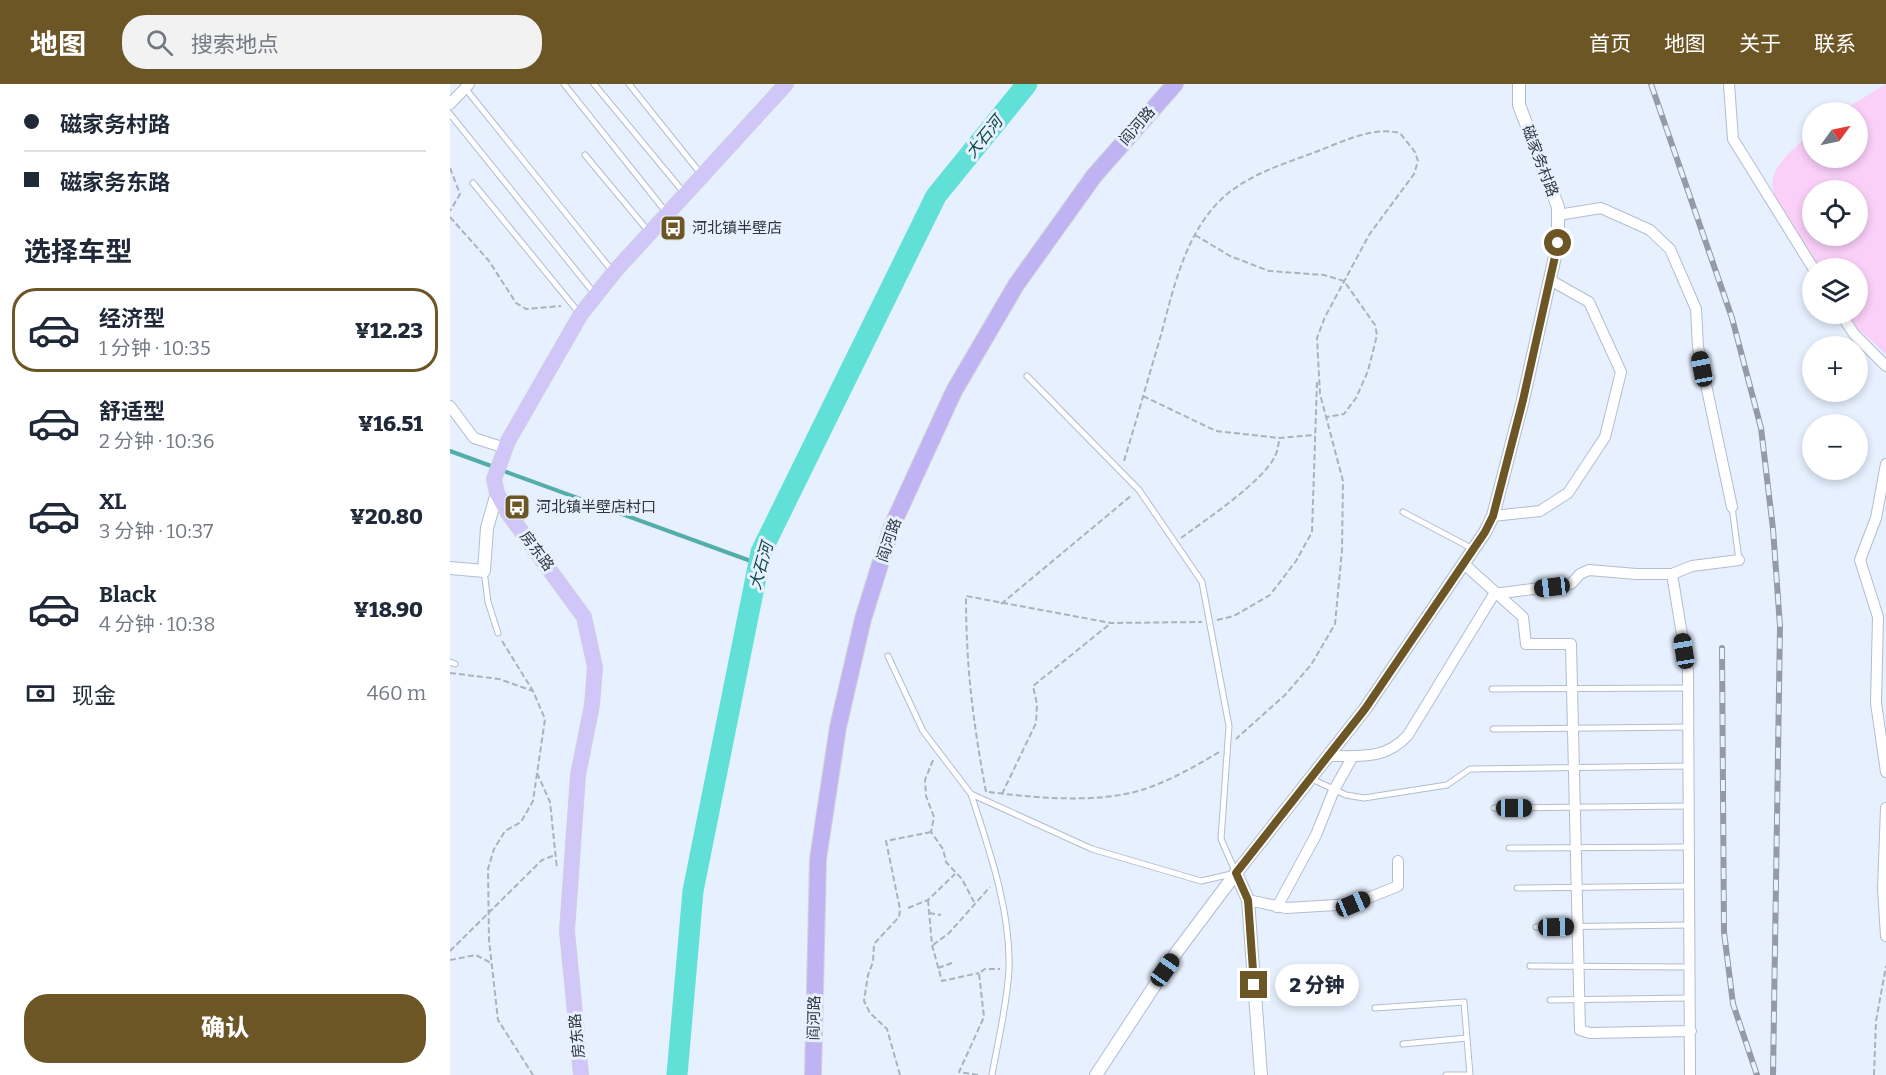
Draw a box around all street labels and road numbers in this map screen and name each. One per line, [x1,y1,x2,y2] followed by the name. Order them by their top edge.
[1115,103,1159,149] street label: 阎河路
[1518,123,1562,199] street label: 磁家务村路
[873,516,905,564] street label: 阎河路
[516,528,558,574] street label: 房东路
[805,995,823,1041] street label: 阎河路
[566,1013,588,1059] street label: 房东路

